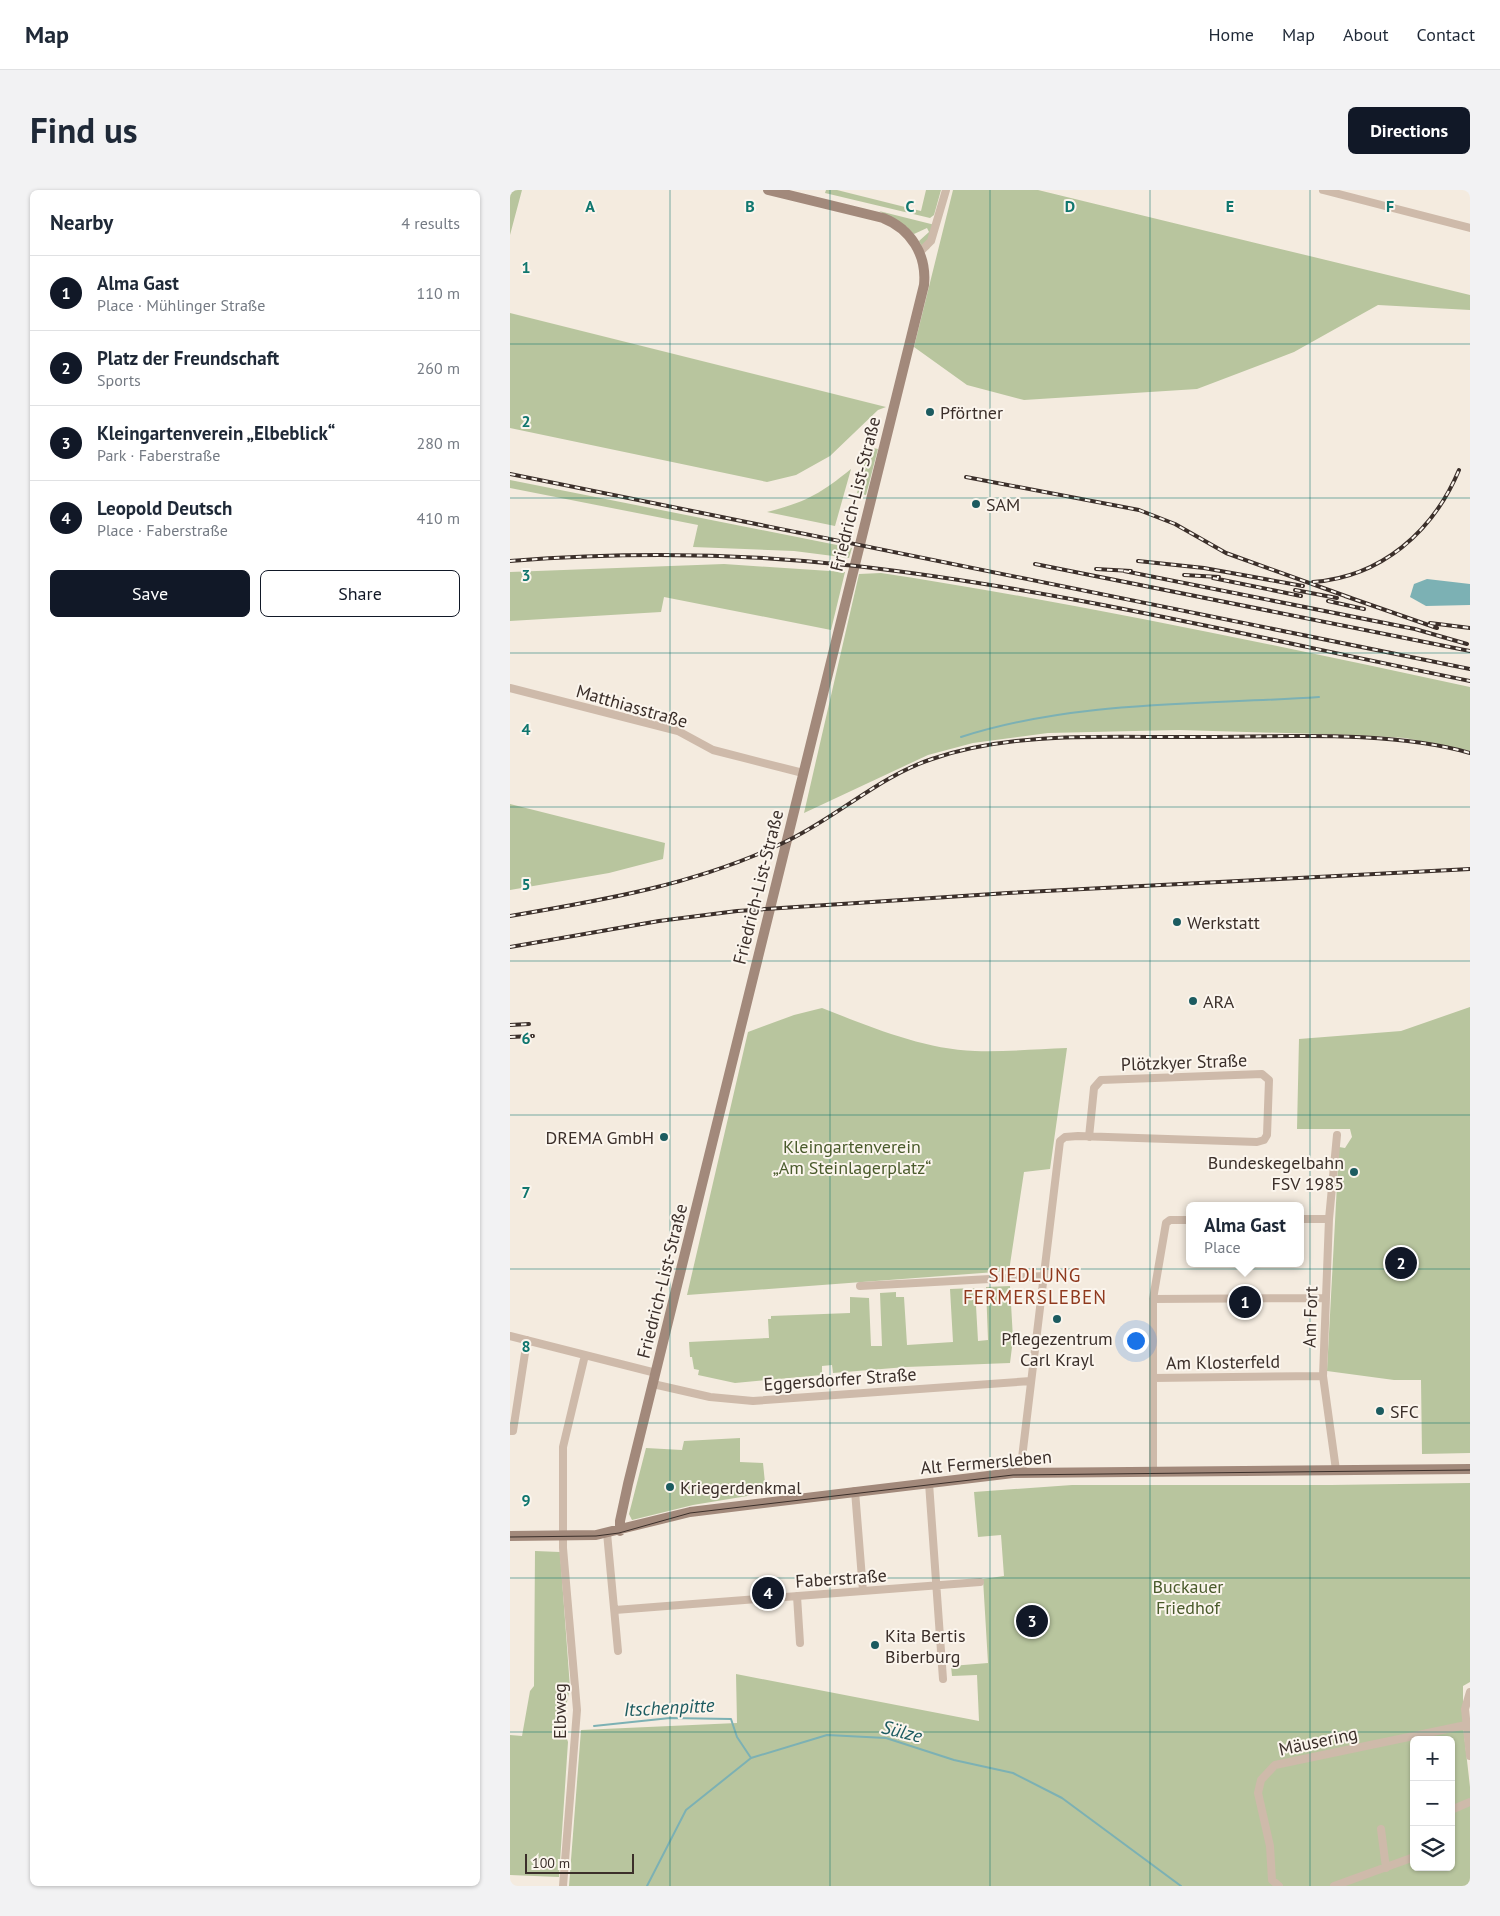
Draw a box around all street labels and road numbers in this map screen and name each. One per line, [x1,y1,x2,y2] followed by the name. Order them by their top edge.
[825,414,885,574] street label: Friedrich-List-Straße
[574,679,690,733] street label: Matthiasstraße
[728,807,788,967] street label: Friedrich-List-Straße
[1120,1048,1248,1076] street label: Plötzkyer Straße
[632,1201,692,1361] street label: Friedrich-List-Straße
[1297,1286,1323,1348] street label: Am Fort
[1166,1350,1280,1374] street label: Am Klosterfeld
[763,1362,917,1396] street label: Eggersdorfer Straße
[919,1445,1053,1479] street label: Alt Fermersleben
[794,1563,888,1593] street label: Faberstraße
[548,1683,571,1739] street label: Elbweg
[1276,1721,1360,1761] street label: Mäusering

